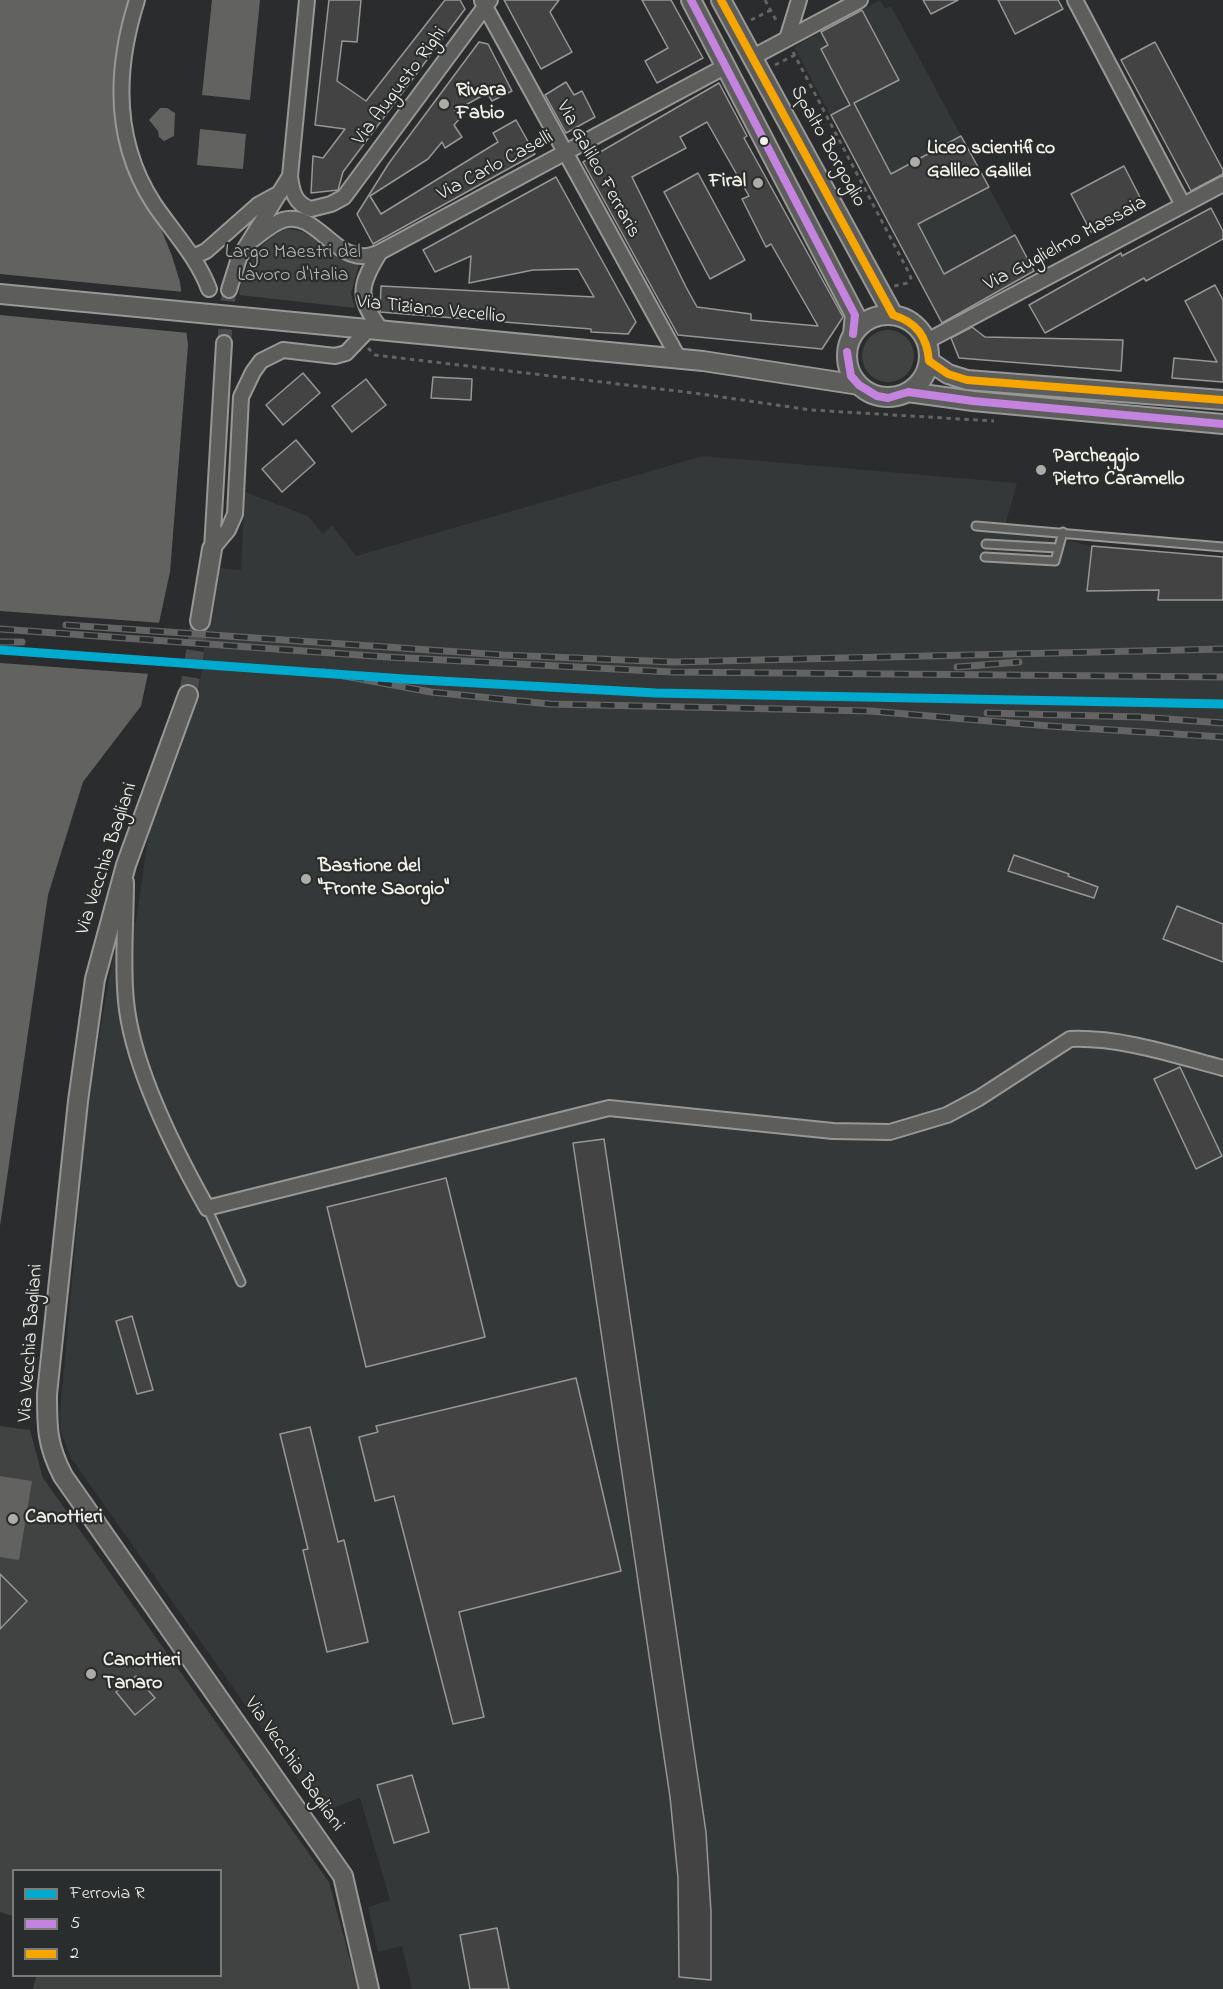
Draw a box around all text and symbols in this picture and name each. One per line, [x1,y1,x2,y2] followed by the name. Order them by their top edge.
[349,23,453,151] street label: Via Augusto Righi
[456,80,506,127] place label: Rivara Fabio
[784,82,870,212] street label: Spalto Borgoglio
[437,97,451,111] marker: Rivara Fabio
[549,97,645,243] street label: Via Galileo Ferraris
[434,126,558,208] street label: Via Carlo Caselli
[758,135,770,147] unlabelled marker
[927,138,1055,185] place label: Liceo scientifico Galileo Galilei
[908,155,922,169] marker: Liceo scientifico Galileo Galilei
[709,171,746,195] place label: Firal
[751,176,765,190] marker: Firal
[981,192,1151,298] street label: Via Guglielmo Massaia
[225,242,361,289] park label: Largo Maestri del Lavoro d'Italia
[355,291,507,331] street label: Via Tiziano Vecellio
[1053,446,1185,493] place label: Parcheggio Pietro Caramello
[1034,463,1048,477] marker: Parcheggio Pietro Caramello
[72,780,144,938] street label: Via Vecchia Bagliani
[318,856,449,903] place label: Bastione del "Fronte Saorgio"
[299,872,313,886] marker: Bastione del "Fronte Saorgio"
[15,1263,49,1423] street label: Via Vecchia Bagliani
[25,1507,103,1531] place label: Canottieri
[6,1512,20,1526] marker: Canottieri
[103,1650,181,1697] place label: Canottieri Tanaro
[84,1667,98,1681] marker: Canottieri Tanaro
[238,1693,348,1837] street label: Via Vecchia Bagliani
[12,1869,222,1977] legend
[70,1881,145,1907] text: Ferrovia R
[70,1911,80,1937] text: 5
[70,1941,79,1967] text: 2

